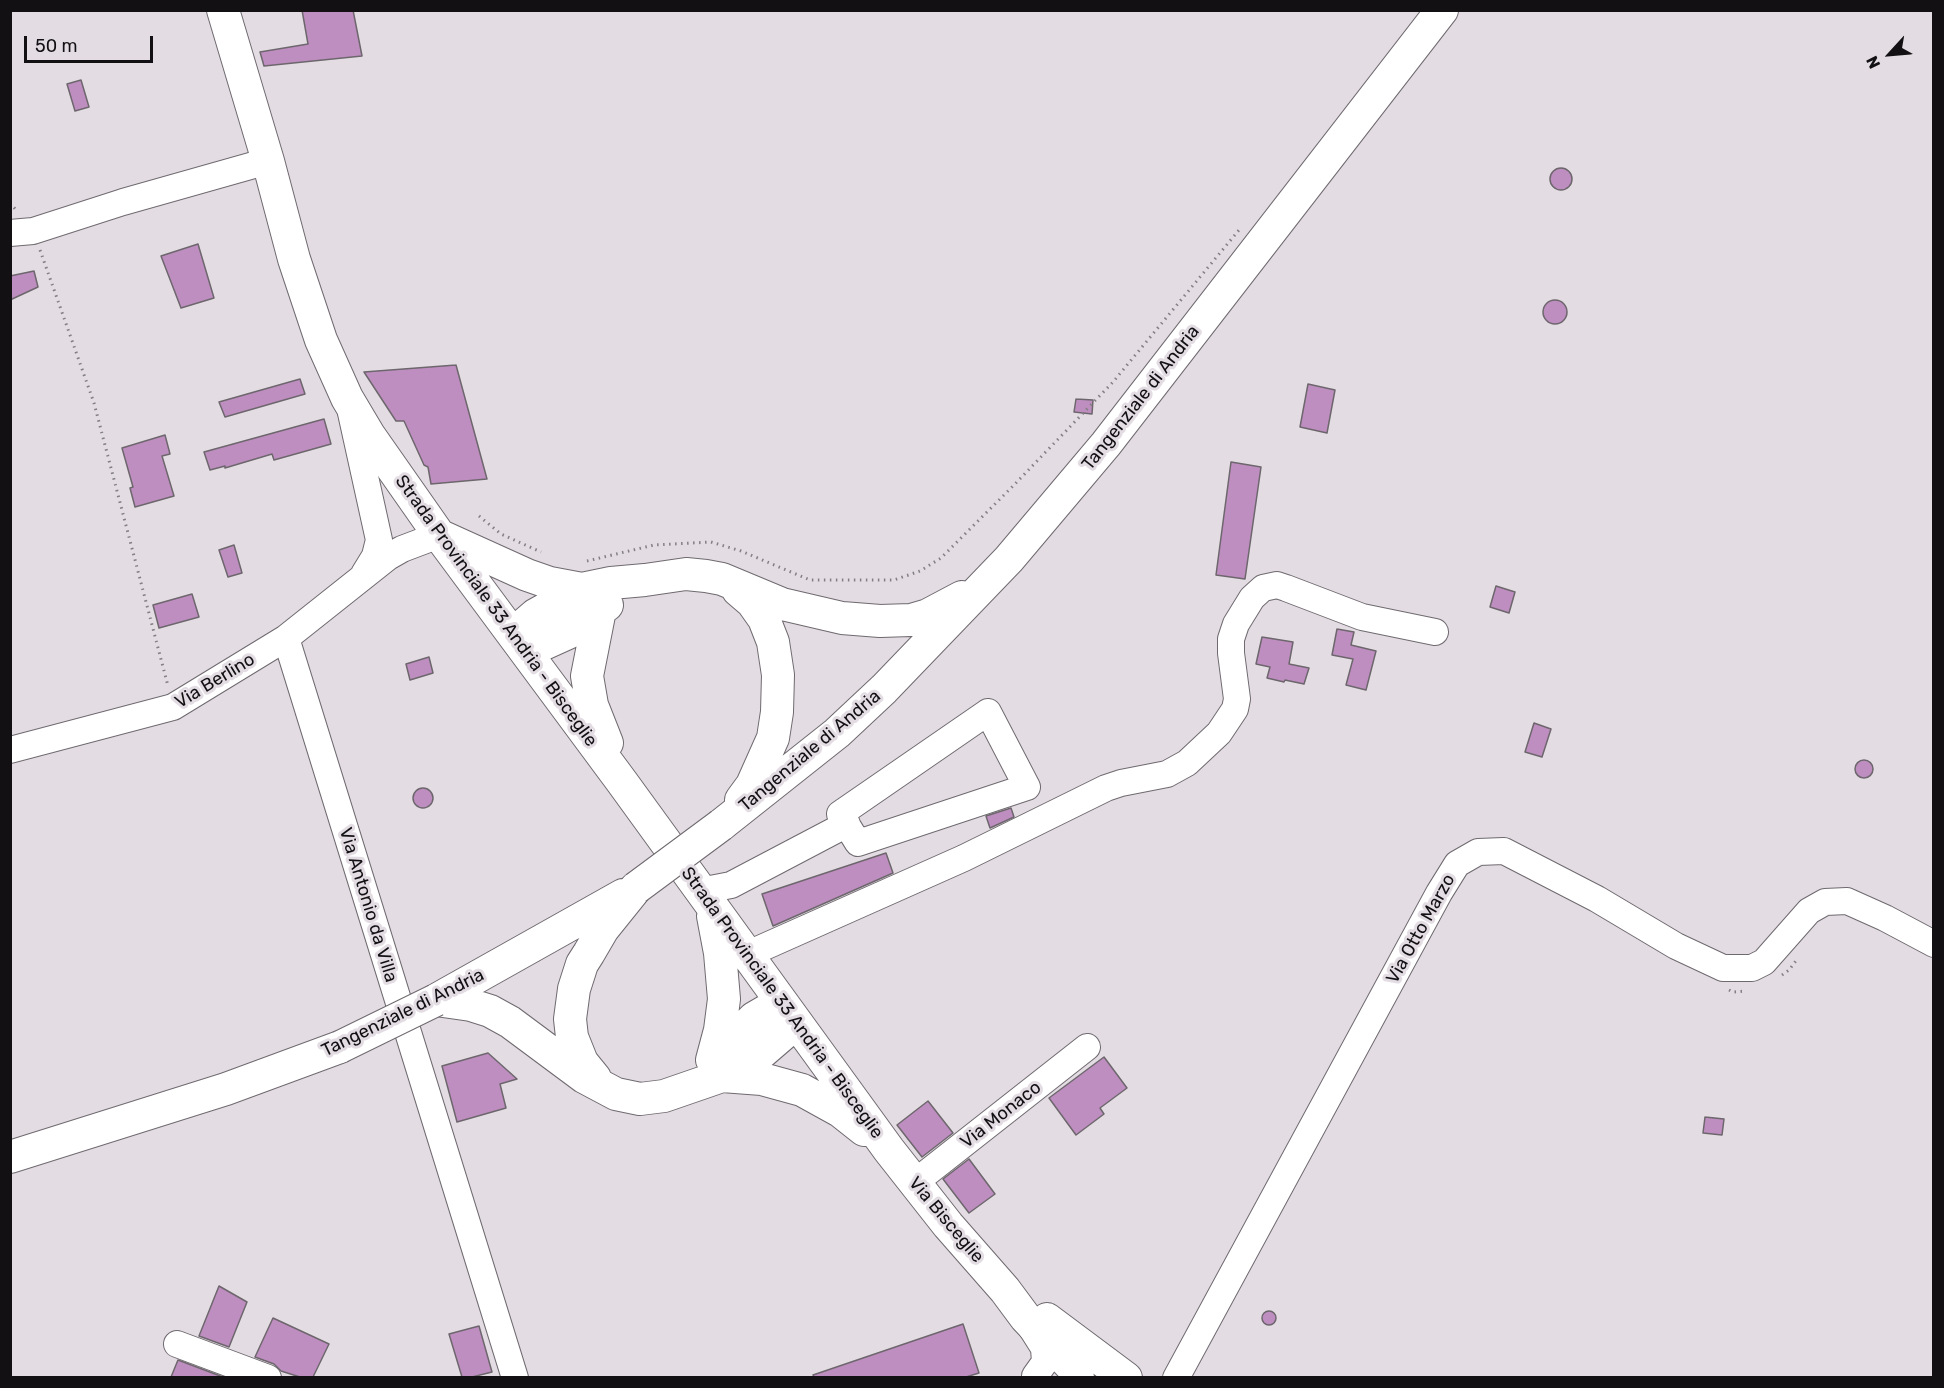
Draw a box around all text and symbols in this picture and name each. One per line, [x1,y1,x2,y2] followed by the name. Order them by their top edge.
[27,24,156,62] scale bar
[1860,24,1920,84] north arrow
[35,35,78,57] text: 50 m
[1862,53,1884,71] text: N
[1078,321,1204,475] street label: Tangenziale di Andria
[390,471,602,751] street label: Strada Provinciale 33 Andria - Bisceglie
[171,649,259,713] street label: Via Berlino
[735,686,885,816] street label: Tangenziale di Andria
[334,825,402,985] street label: Via Antonio da Villa
[676,863,888,1143] street label: Strada Provinciale 33 Andria - Bisceglie
[1382,870,1460,988] street label: Via Otto Marzo
[318,964,488,1062] street label: Tangenziale di Andria
[956,1077,1046,1153] street label: Via Monaco
[904,1173,988,1267] street label: Via Bisceglie

